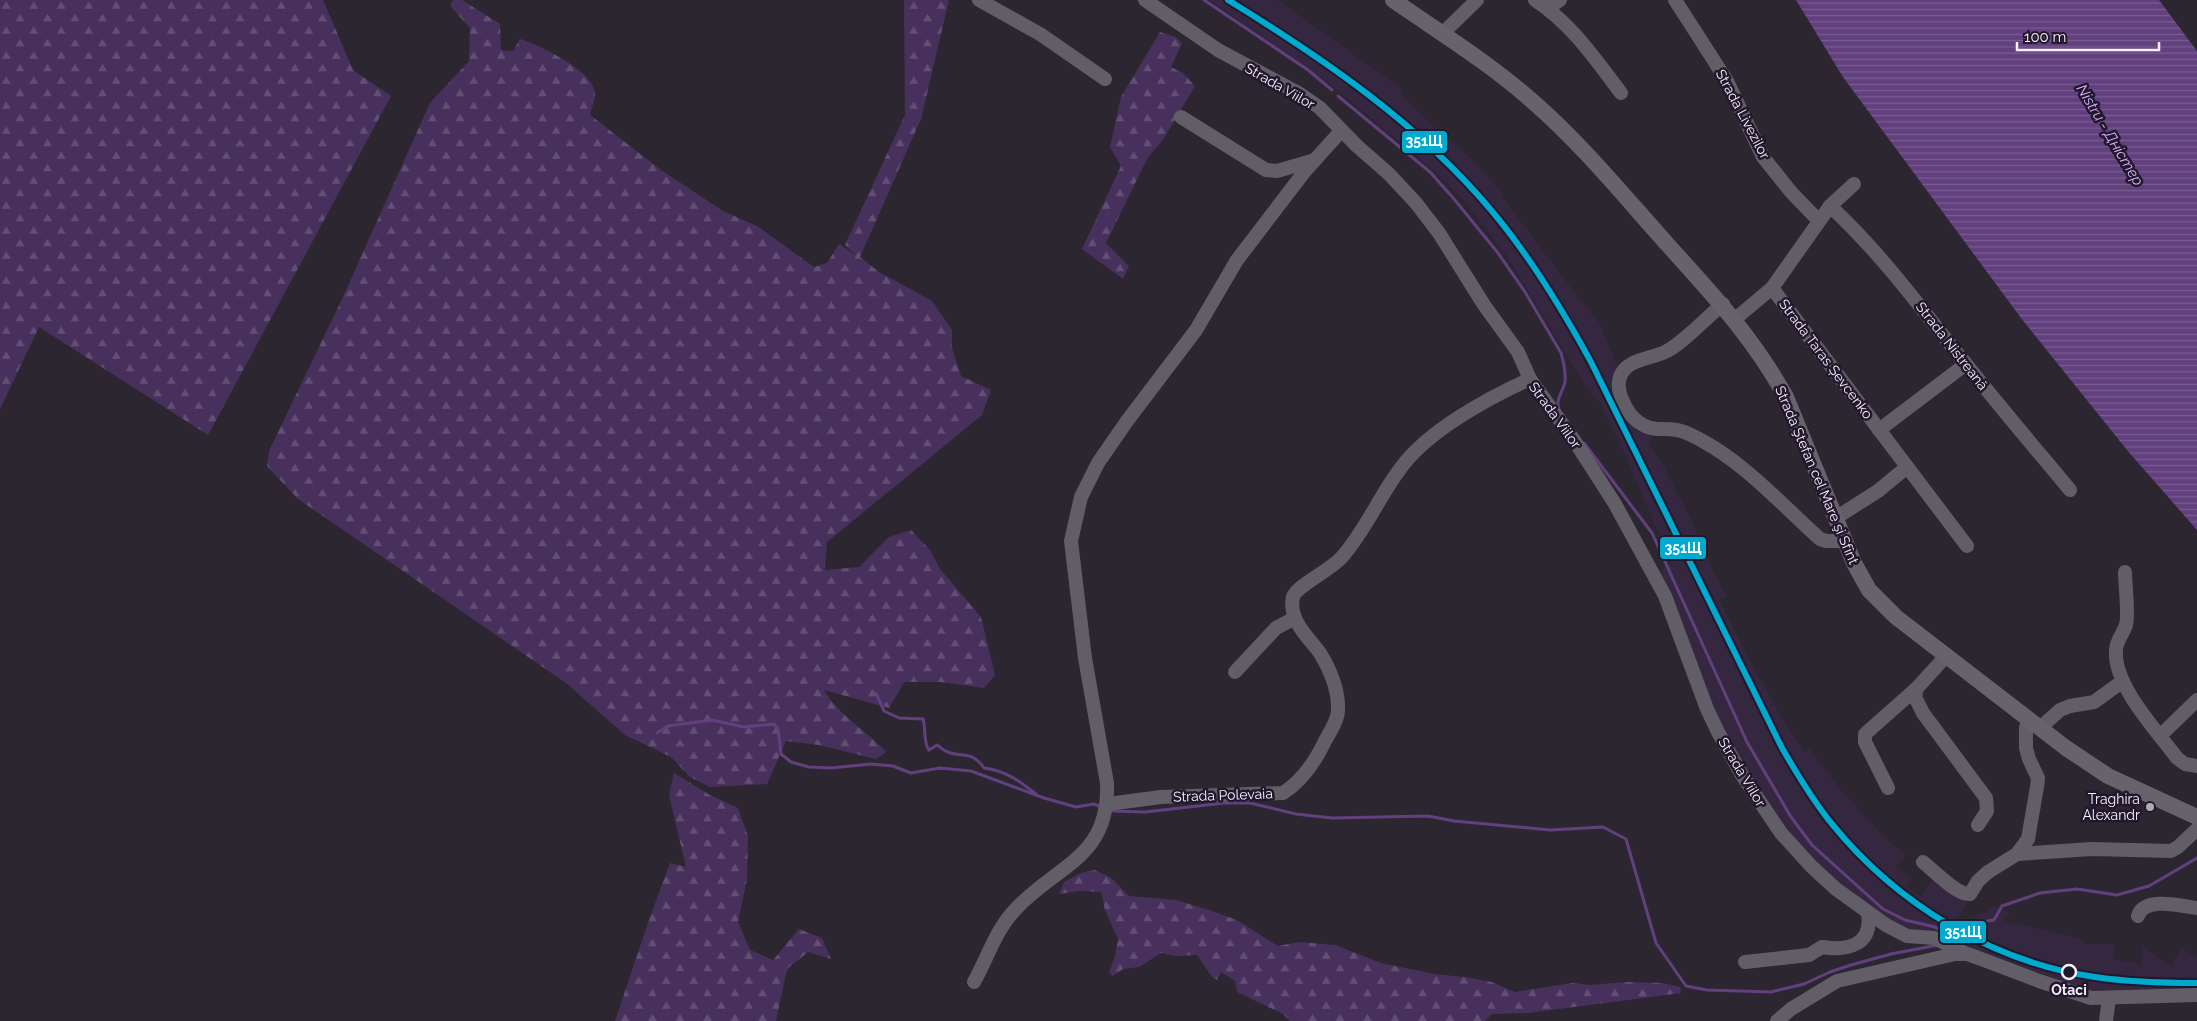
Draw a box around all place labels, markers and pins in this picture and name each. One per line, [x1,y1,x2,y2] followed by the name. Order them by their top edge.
[2082,791,2140,823] place label: Traghira Alexandr
[2144,801,2156,813] marker: Traghira Alexandr
[2061,964,2077,980] marker: Otaci
[2051,982,2087,998] place label: Otaci

